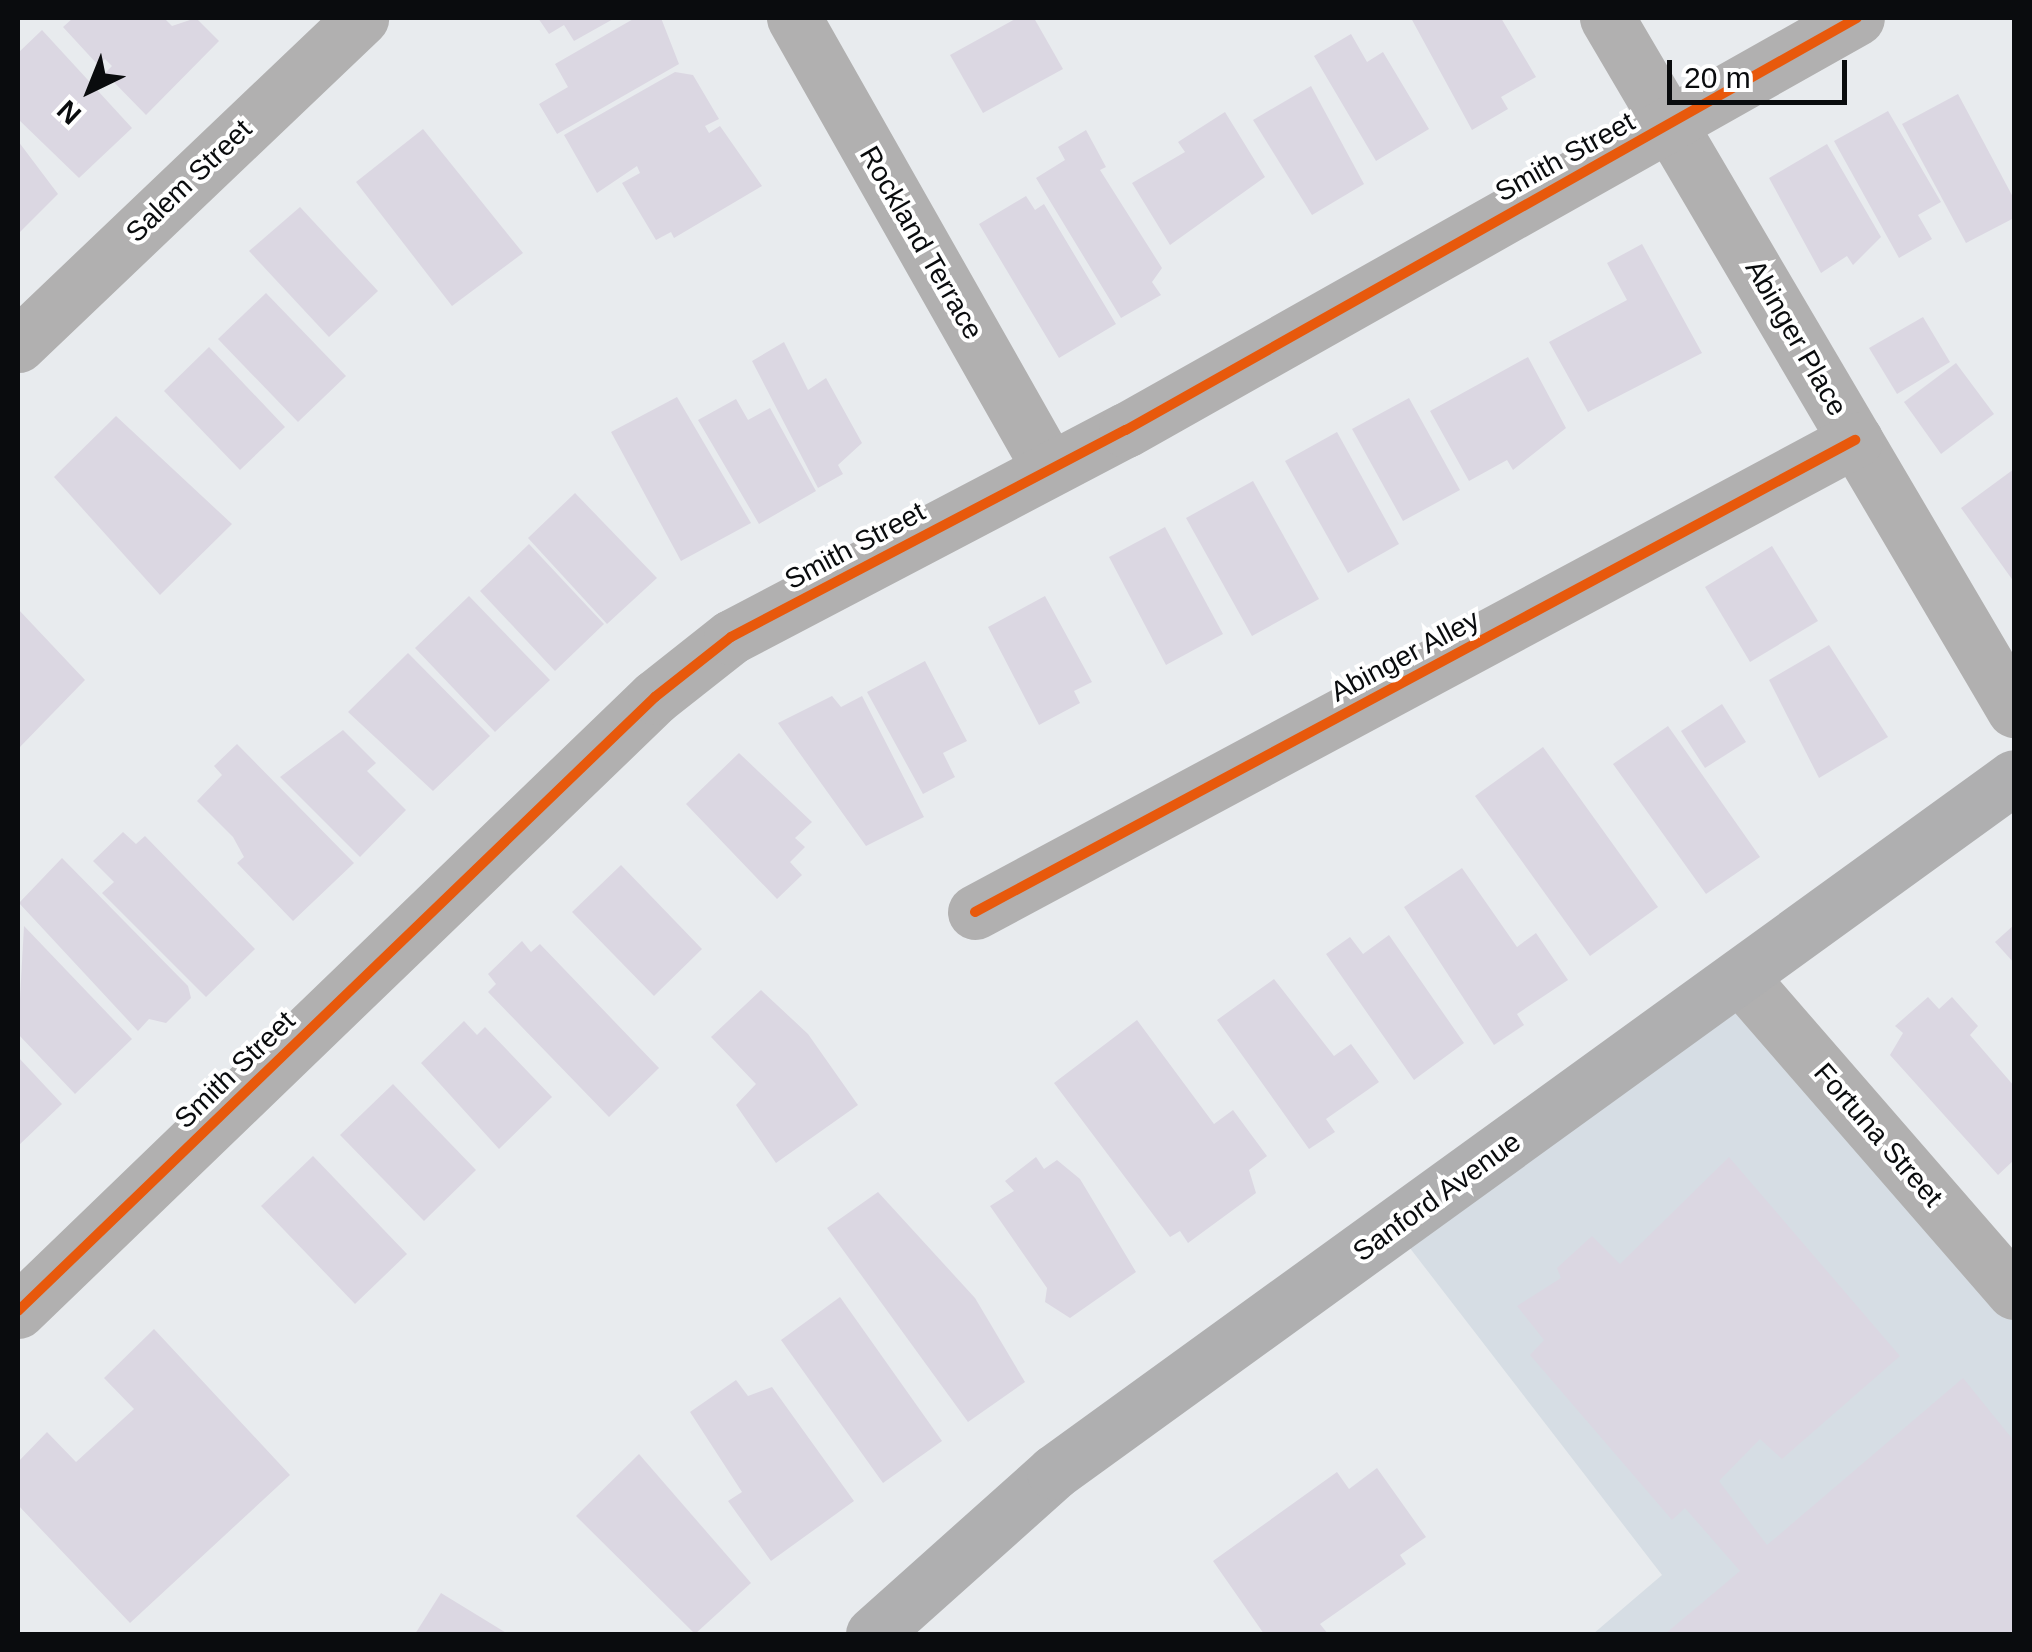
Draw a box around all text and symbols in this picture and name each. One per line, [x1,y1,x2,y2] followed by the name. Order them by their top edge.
[40,40,140,140] north arrow
[1672,40,1852,102] scale bar
[1684,61,1751,94] text: 20 m
[51,94,87,131] text: N
[1489,105,1641,209] street label: Smith Street
[119,113,259,249] street label: Salem Street
[852,140,990,346] street label: Rockland Terrace
[1738,254,1854,422] street label: Abinger Place
[779,495,931,597] street label: Smith Street
[1324,602,1486,710] street label: Abinger Alley
[168,1004,302,1136] street label: Smith Street
[1807,1056,1949,1214] street label: Fortuna Street
[1346,1125,1528,1269] street label: Sanford Avenue

